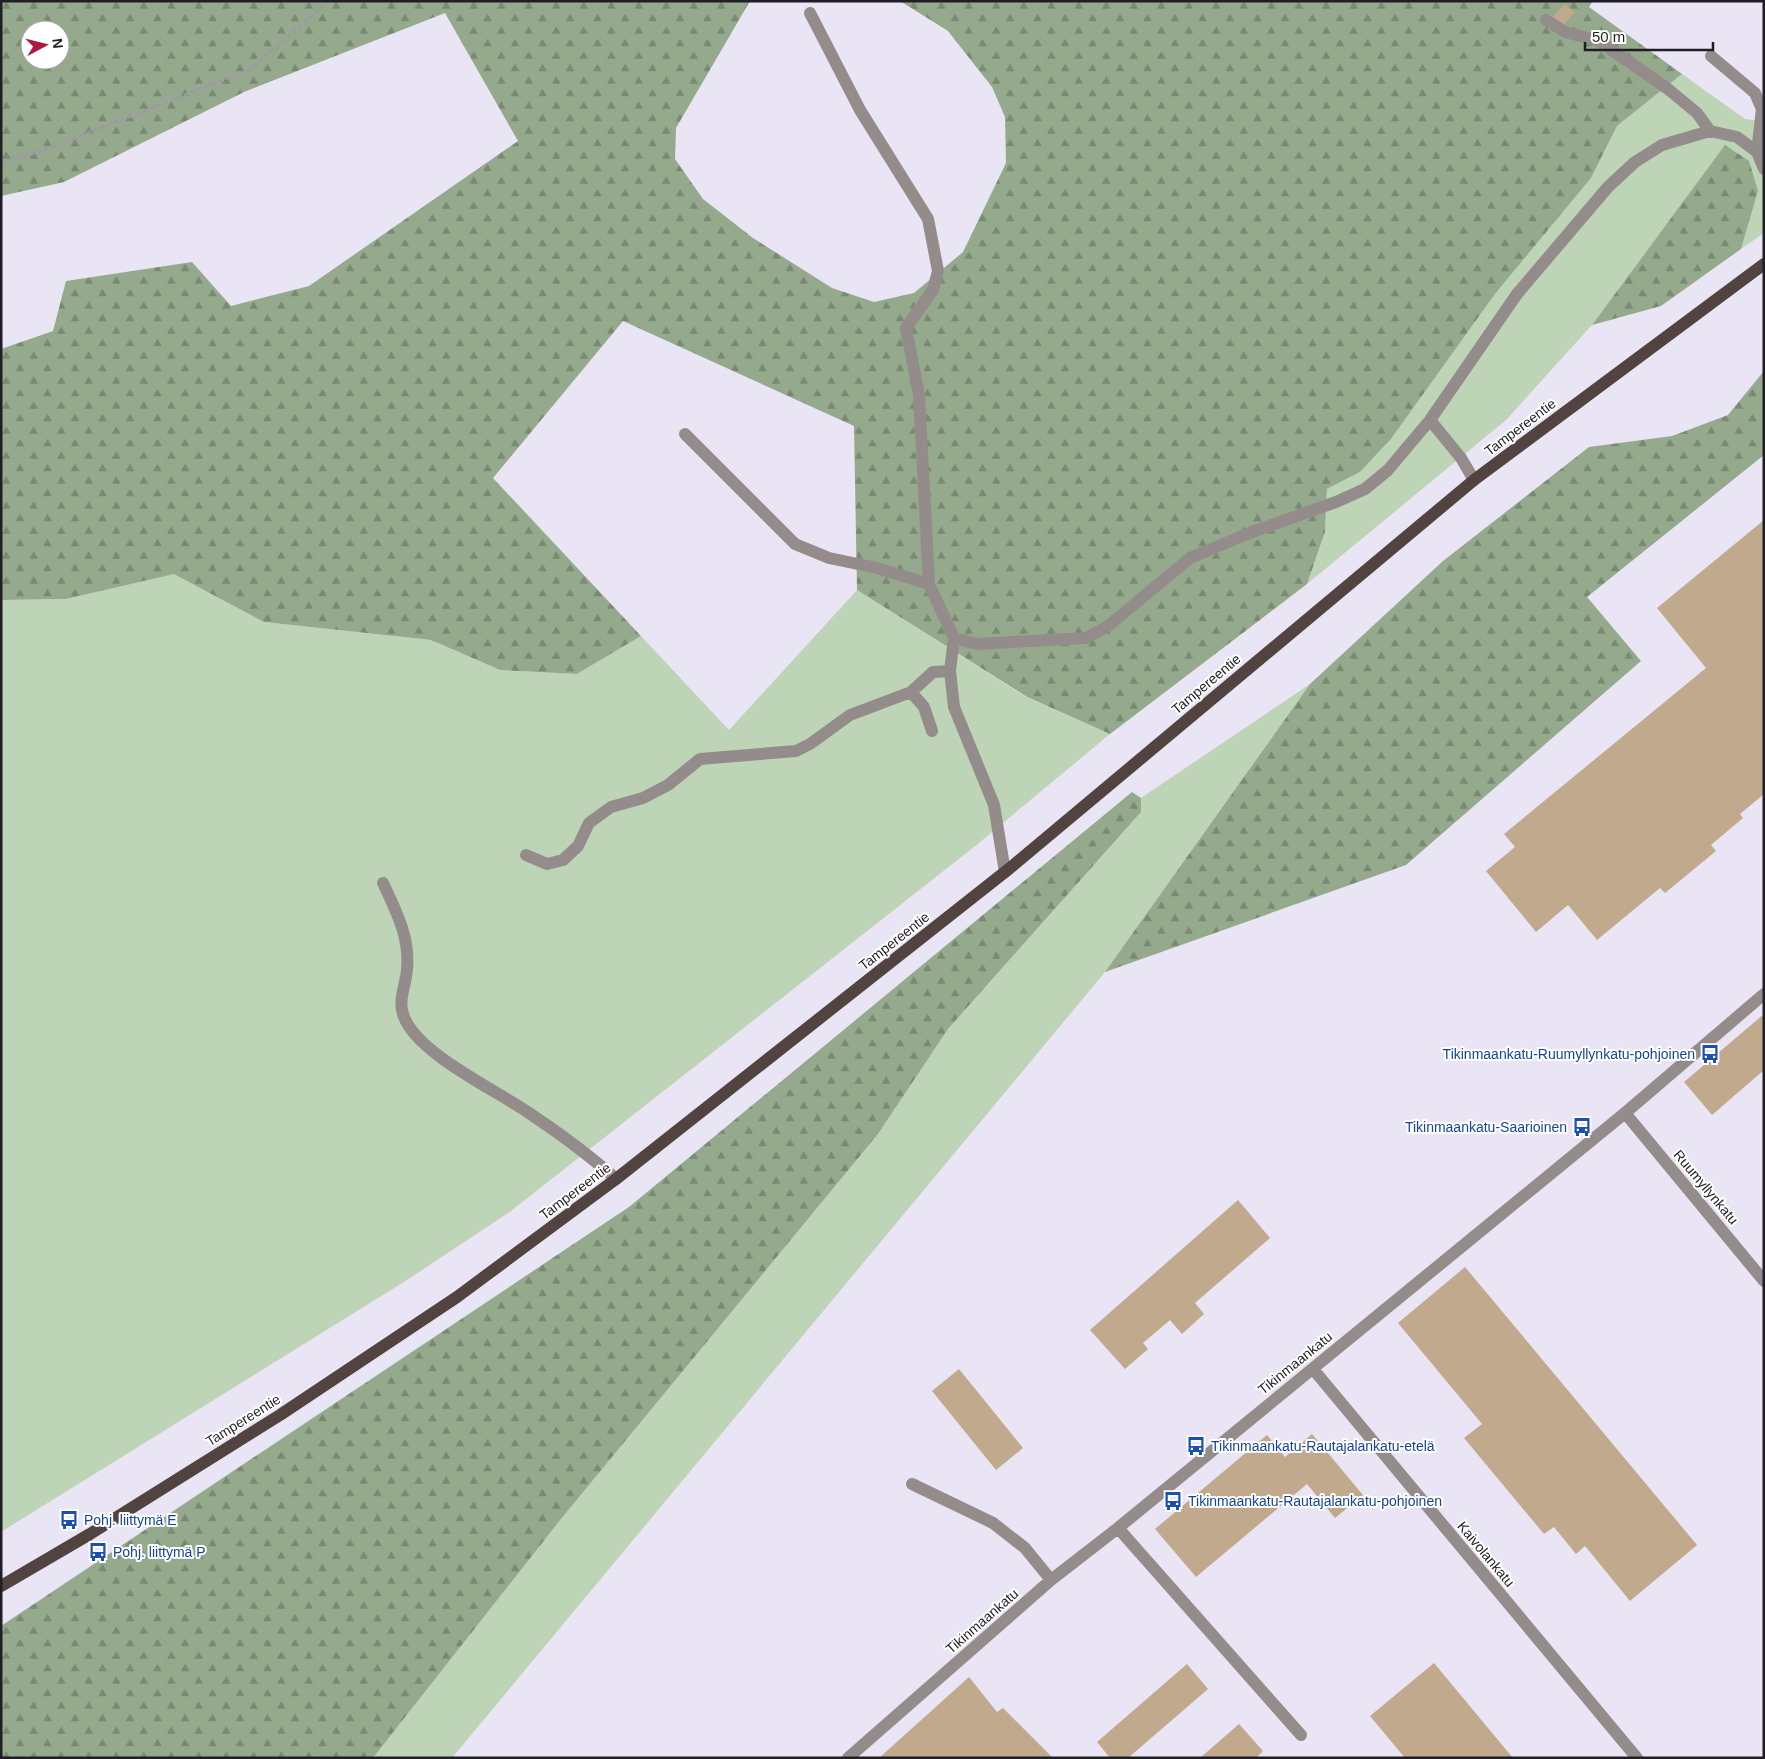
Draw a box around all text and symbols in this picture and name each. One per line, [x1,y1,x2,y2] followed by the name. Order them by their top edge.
[20,20,70,70] north arrow
[1585,20,1712,52] scale bar
[1592,28,1625,45] text: 50 m
[49,37,66,49] text: N
[1481,395,1559,459] street label: Tampereentie
[1168,650,1244,717] street label: Tampereentie
[856,908,933,973] street label: Tampereentie
[1699,1043,1721,1065] bus stop icon: Tikinmaankatu-Ruumyllynkatu-pohjoinen
[1443,1046,1695,1062] place label: Tikinmaankatu-Ruumyllynkatu-pohjoinen
[1571,1116,1593,1138] bus stop icon: Tikinmaankatu-Saarioinen
[1405,1119,1567,1135] place label: Tikinmaankatu-Saarioinen
[1670,1147,1742,1227] street label: Ruumyllynkatu
[536,1159,614,1223] street label: Tampereentie
[1255,1328,1335,1398] street label: Tikinmaankatu
[203,1391,283,1449] street label: Tampereentie
[1185,1435,1207,1457] bus stop icon: Tikinmaankatu-Rautajalankatu-etelä
[1211,1438,1435,1454] place label: Tikinmaankatu-Rautajalankatu-etelä
[1162,1490,1184,1512] bus stop icon: Tikinmaankatu-Rautajalankatu-pohjoinen
[1188,1493,1442,1509] place label: Tikinmaankatu-Rautajalankatu-pohjoinen
[58,1509,80,1531] bus stop icon: Pohj. liittymä E
[84,1512,177,1528] place label: Pohj. liittymä E
[1454,1518,1518,1590] street label: Kaivolankatu
[87,1541,109,1563] bus stop icon: Pohj. liittymä P
[113,1544,206,1560] place label: Pohj. liittymä P
[943,1585,1021,1657] street label: Tikinmaankatu

